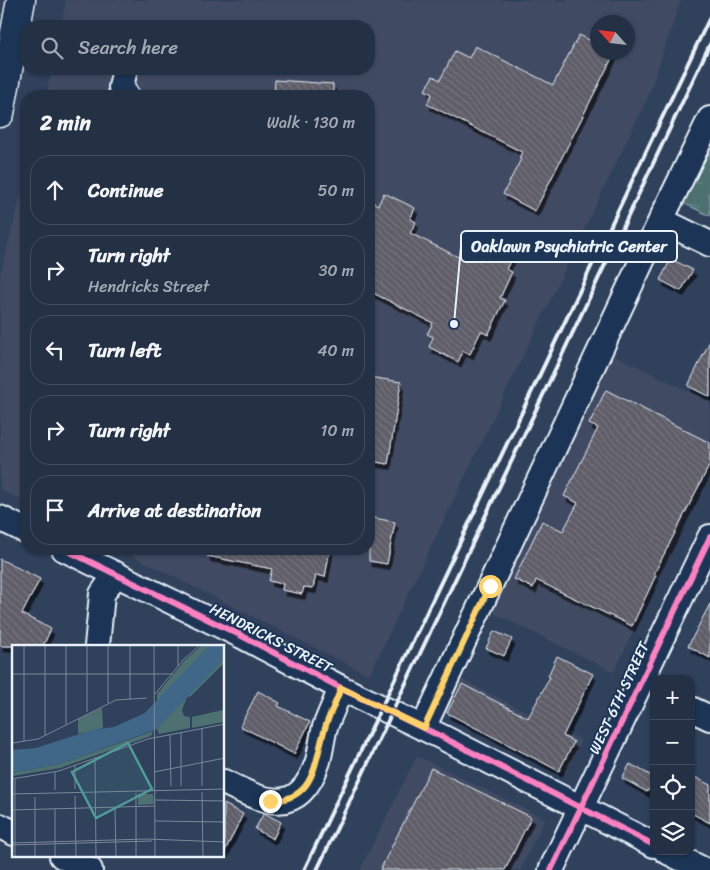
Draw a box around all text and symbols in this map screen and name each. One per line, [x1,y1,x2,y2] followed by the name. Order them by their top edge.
[590,15,635,60] north arrow
[20,20,375,75] search box
[78,31,178,64] text: Search here
[38,34,66,62] icon: search
[40,104,91,142] text: 2 min
[267,108,355,137] text: Walk · 130 m
[88,174,164,207] text: Continue
[41,176,69,204] icon: ahead
[318,176,354,205] text: 50 m
[461,231,677,262] callout: Oaklawn Psychiatric Center
[470,232,668,261] text: Oaklawn Psychiatric Center
[88,239,170,272] text: Turn right
[41,256,69,284] icon: right
[319,256,354,285] text: 30 m
[88,272,209,301] text: Hendricks Street
[88,334,161,367] text: Turn left
[41,336,69,364] icon: left
[317,336,354,365] text: 40 m
[88,414,170,447] text: Turn right
[41,416,69,444] icon: right
[321,416,354,445] text: 10 m
[88,494,261,527] text: Arrive at destination
[41,496,69,524] icon: arrive
[479,575,502,598] route start
[205,596,338,681] street label: HENDRICKS STREET
[582,636,657,759] street label: WEST 6TH STREET
[12,645,225,858] inset map
[650,675,695,855] map controls
[650,675,695,720] button: +
[650,720,695,765] button: −
[650,765,695,810] button: locate
[259,790,282,813] route end
[650,810,695,855] button: layers

